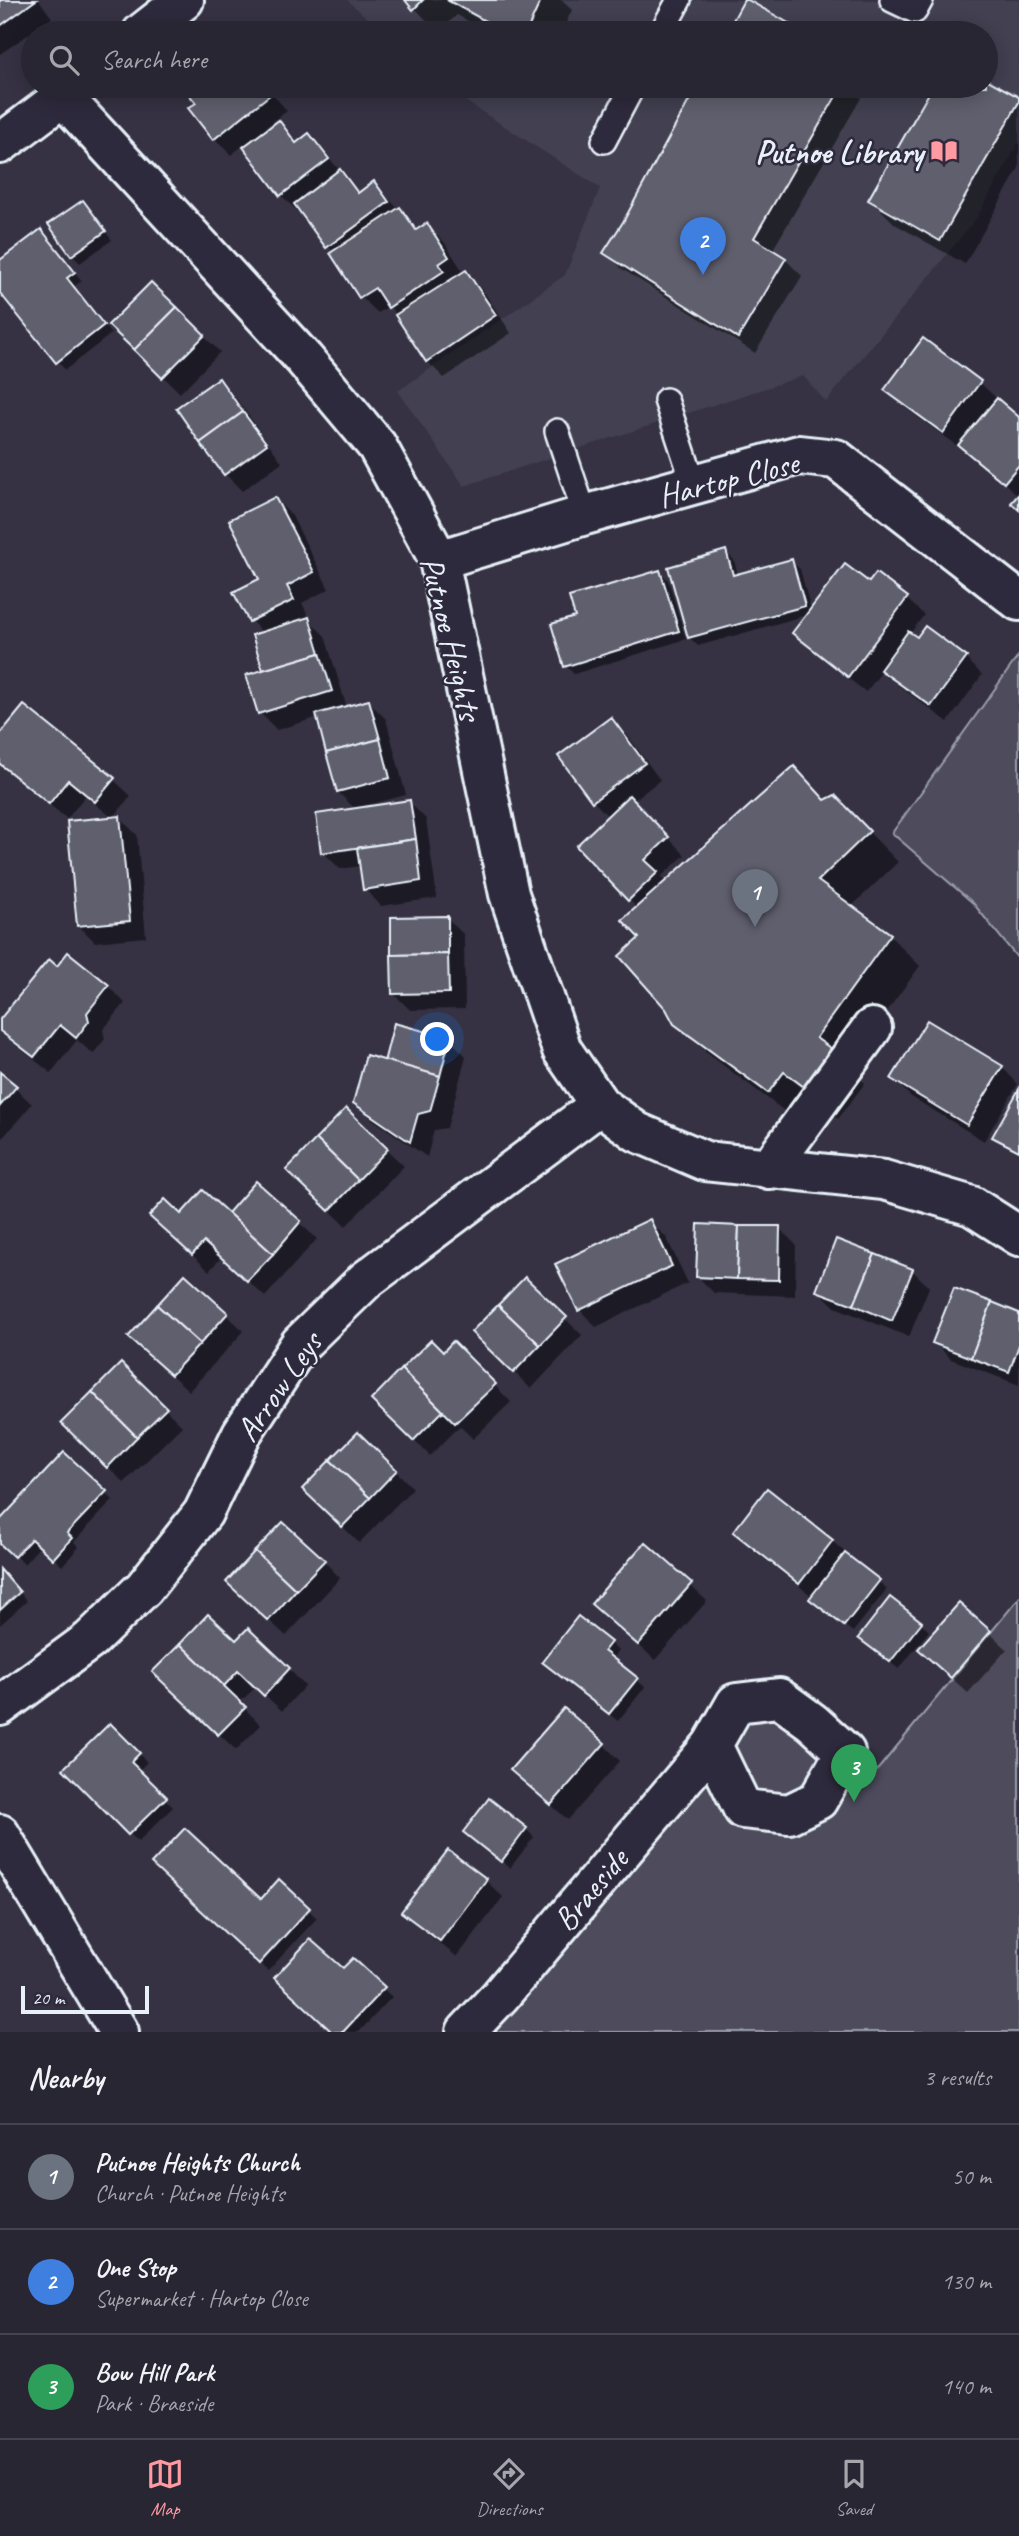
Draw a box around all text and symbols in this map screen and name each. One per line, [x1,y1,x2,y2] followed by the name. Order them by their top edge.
[21,21,998,98] search box
[45,41,83,79] icon: search
[101,43,207,76] text: Search here
[755,131,927,173] place label: Putnoe Library
[929,136,959,166] library icon: Putnoe Library
[680,217,726,275] pin: 2
[654,441,805,517] street label: Hartop Close
[410,552,492,727] street label: Putnoe Heights
[732,869,778,927] pin: 1
[420,1022,454,1056] your location
[226,1322,333,1449] street label: Arrow Leys
[831,1744,877,1802] pin: 3
[544,1838,639,1940] street label: Braeside
[21,1983,149,2015] scale bar
[32,1986,64,2010] text: 20 m
[28,2059,104,2097] text: Nearby
[924,2063,991,2092] text: 3 results
[95,2146,300,2179] text: Putnoe Heights Church
[46,2162,56,2191] text: 1
[952,2162,991,2191] text: 50 m
[95,2179,284,2208] text: Church · Putnoe Heights
[95,2251,176,2284] text: One Stop
[46,2267,56,2296] text: 2
[942,2267,991,2296] text: 130 m
[95,2284,308,2313] text: Supermarket · Hartop Close
[95,2356,214,2389] text: Bow Hill Park
[46,2372,56,2401] text: 3
[942,2372,991,2401] text: 140 m
[95,2389,213,2418] text: Park · Braeside
[146,2455,184,2521] tab: Map
[476,2455,543,2521] tab: Directions
[835,2455,873,2521] tab: Saved

